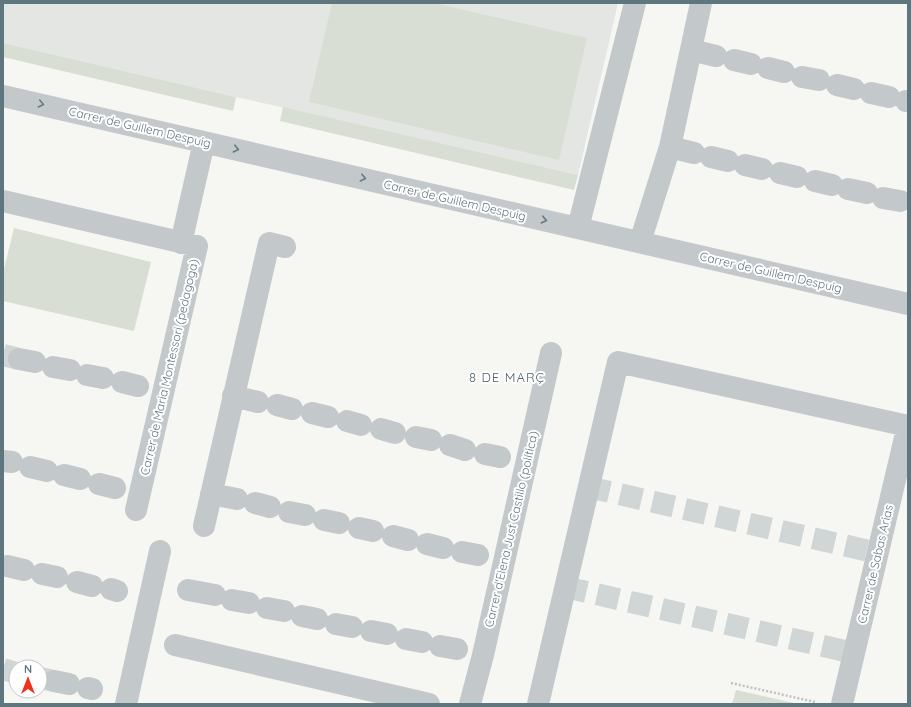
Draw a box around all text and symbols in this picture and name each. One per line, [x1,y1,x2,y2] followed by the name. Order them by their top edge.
[38,100,44,108] one-way arrow
[67,103,213,151] street label: Carrer de Guillem Despuig
[233,145,239,153] one-way arrow
[359,174,366,182] one-way arrow
[382,176,528,224] street label: Carrer de Guillem Despuig
[541,216,547,224] one-way arrow
[698,248,844,296] street label: Carrer de Guillem Despuig
[137,257,201,477] street label: Carrer de Maria Montessori (pedagoga)
[469,369,545,385] district label: 8 DE MARÇ
[481,429,541,629] street label: Carrer d'Elena Just Castillo (política)
[854,503,896,625] street label: Carrer de Sabas Arias
[8,659,48,699] north arrow
[24,662,32,676] text: N

